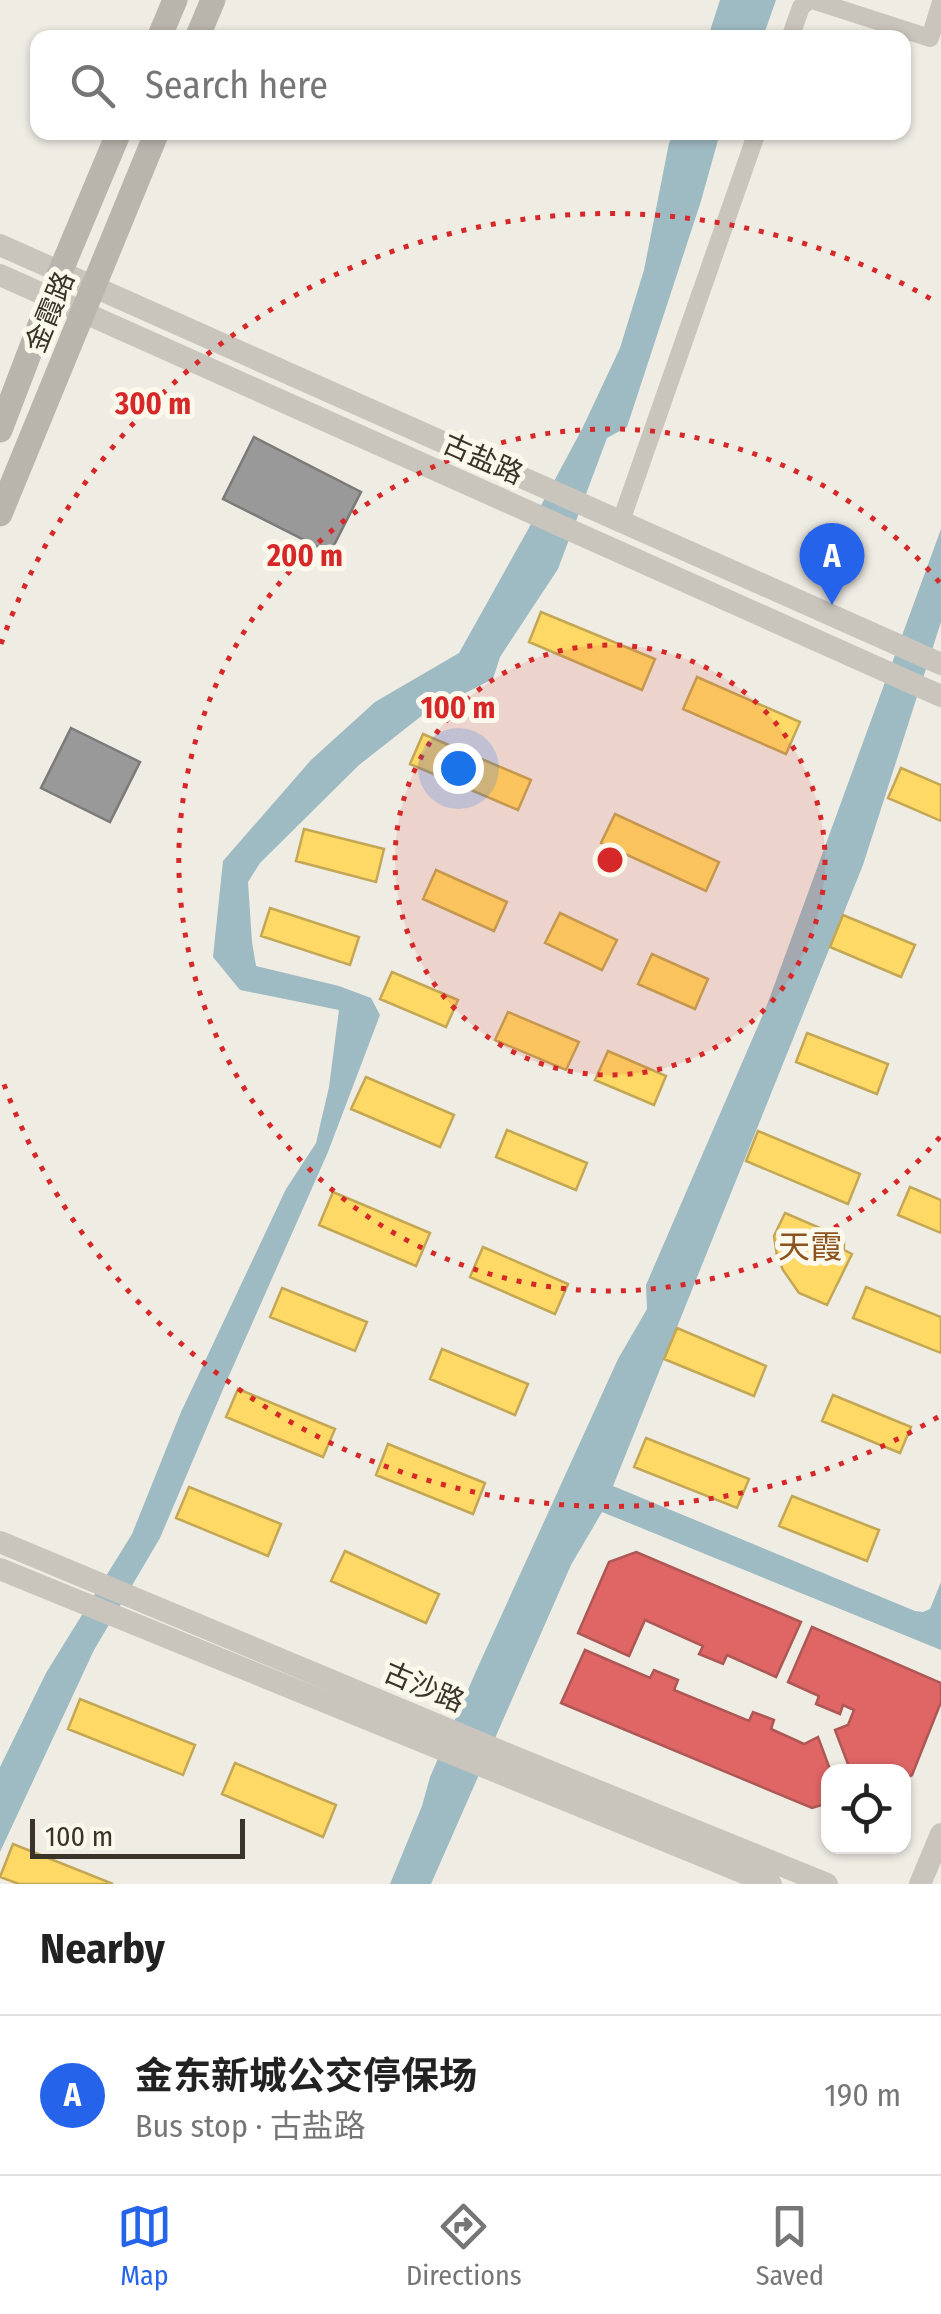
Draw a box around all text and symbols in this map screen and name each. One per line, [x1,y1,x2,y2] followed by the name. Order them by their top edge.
[30,30,911,140] search box
[65,58,120,113] icon: search
[145,62,328,108] text: Search here
[19,267,81,357] street label: 金霞路
[114,386,191,422] text: 300 m
[438,427,528,491] street label: 古盐路
[800,522,864,605] pin: A
[266,538,343,574] text: 200 m
[421,690,495,726] text: 100 m
[433,743,484,794] your location
[592,842,628,878] centre of rings
[778,1228,842,1266] district label: 天霞
[379,1655,469,1719] street label: 古沙路
[821,1764,911,1854] map controls
[821,1764,911,1854] button: locate
[30,1814,245,1858] scale bar
[45,1820,113,1853] text: 100 m
[40,1924,165,1974] text: Nearby
[135,2053,477,2099] text: 金东新城公交停保场
[64,2076,81,2114] text: A
[824,2076,901,2114] text: 190 m
[135,2107,366,2145] text: Bus stop · 古盐路
[117,2199,172,2292] tab: Map
[406,2199,522,2292] tab: Directions
[756,2199,824,2292] tab: Saved

